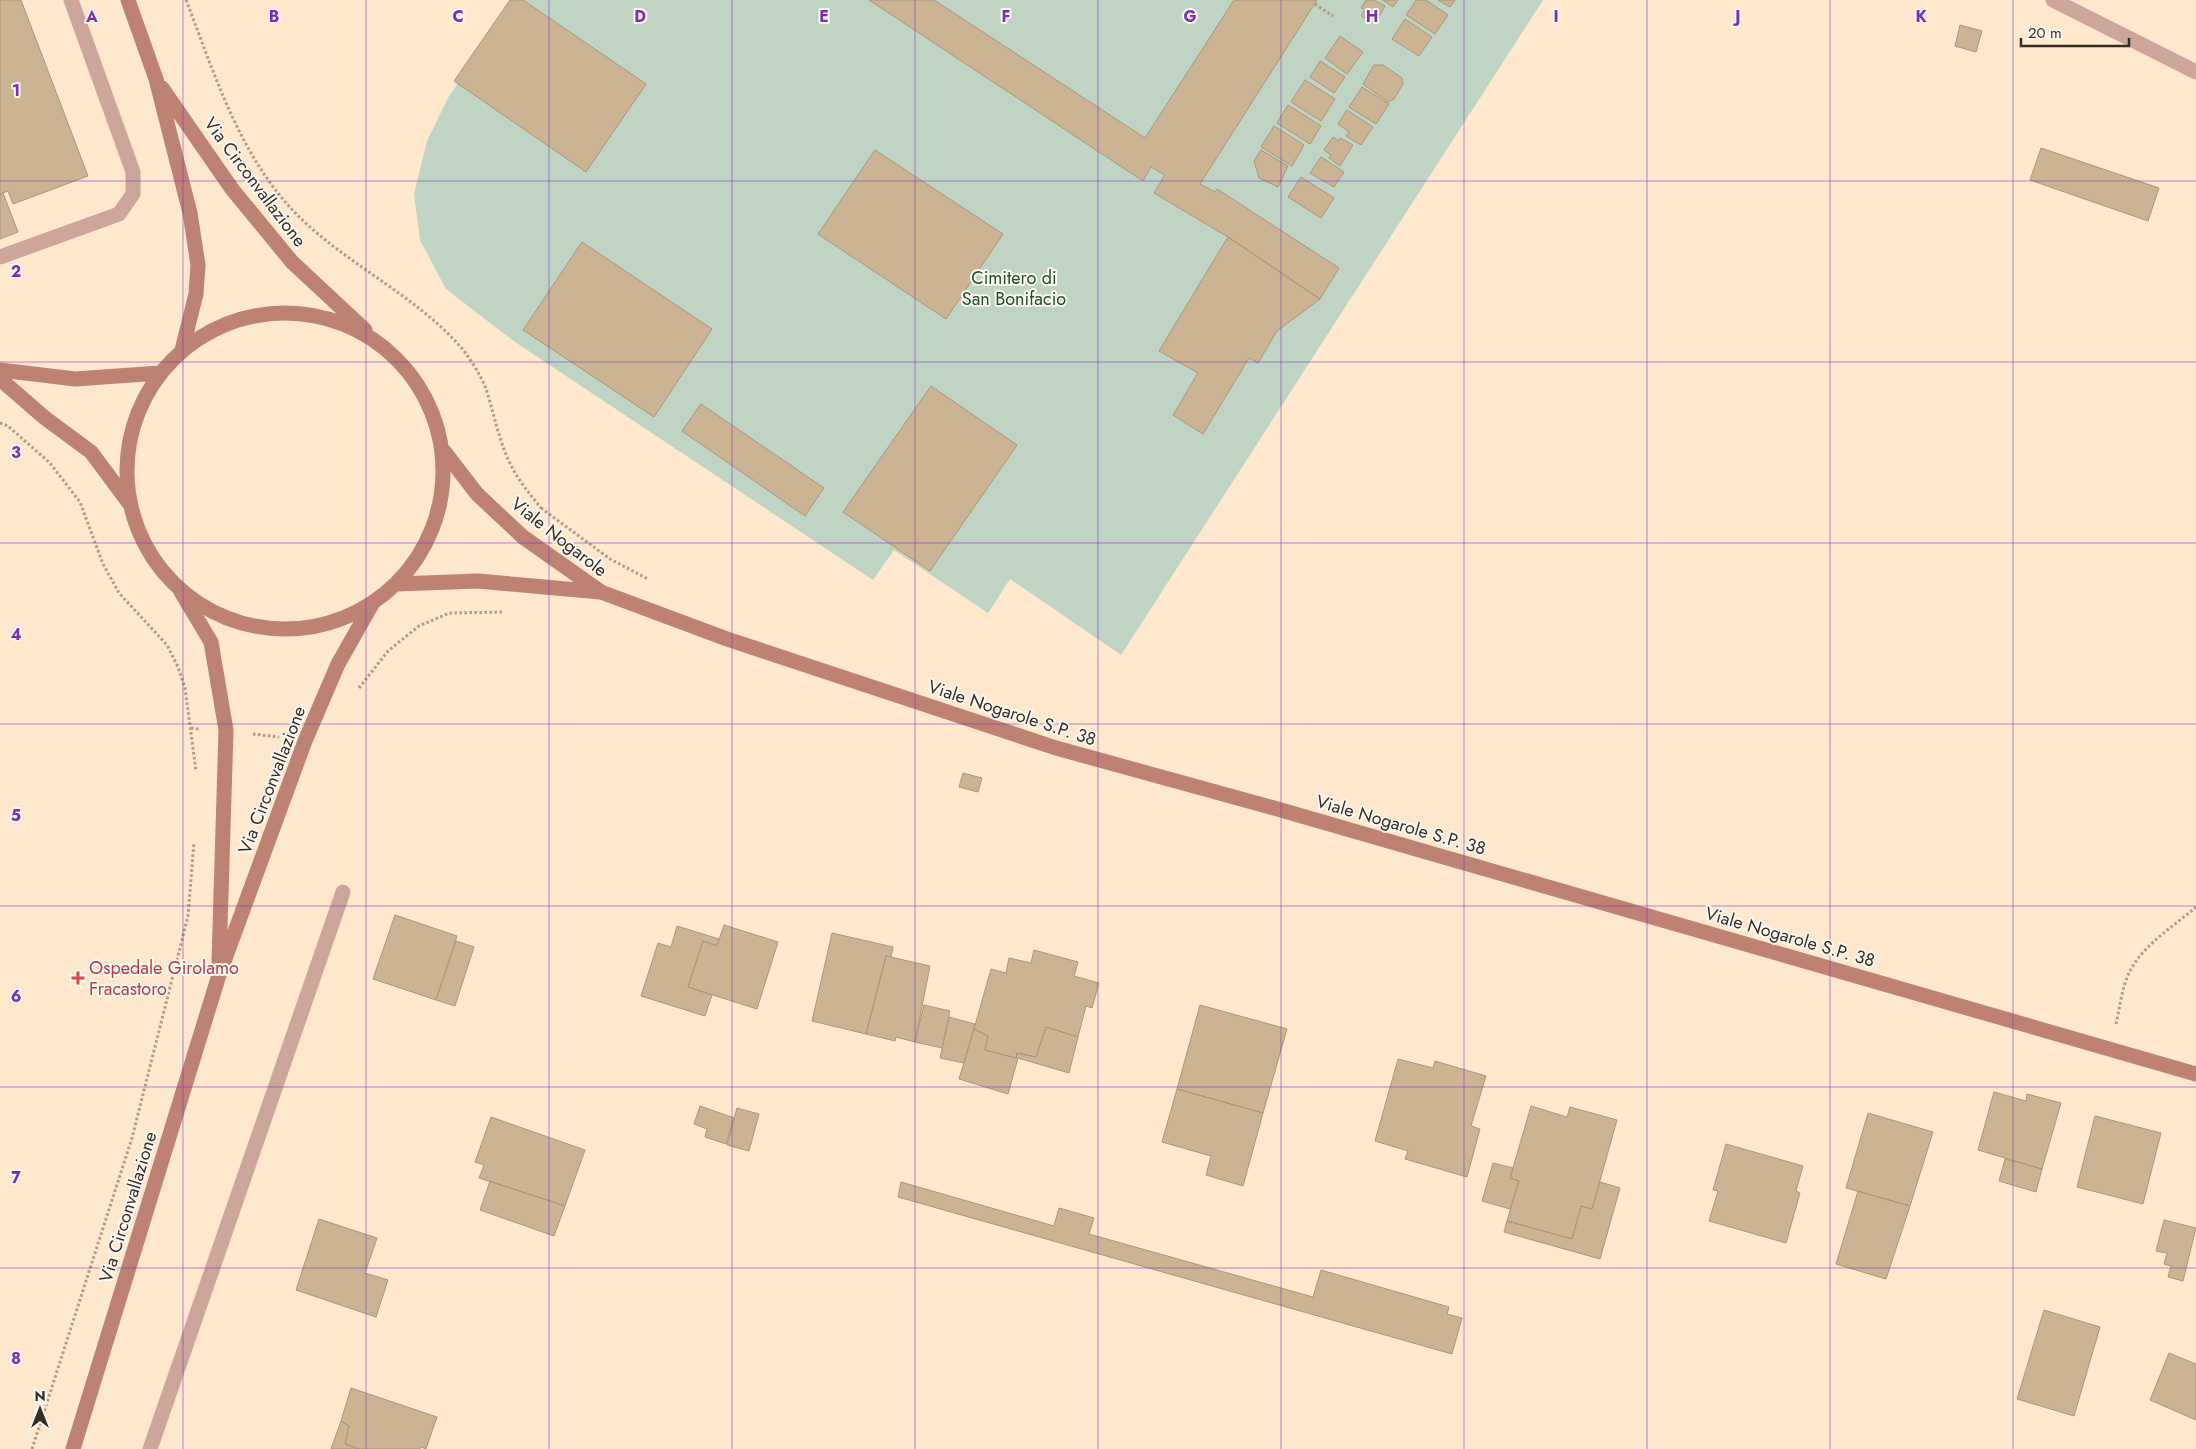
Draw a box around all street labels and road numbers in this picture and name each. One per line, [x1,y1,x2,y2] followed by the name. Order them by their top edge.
[198,112,312,252] street label: Via Circonvallazione
[505,491,613,583] street label: Viale Nogarole
[924,674,1100,752] street label: Viale Nogarole S.P. 38
[232,702,312,858] street label: Via Circonvallazione
[1313,788,1489,862] street label: Viale Nogarole S.P. 38
[1702,900,1878,974] street label: Viale Nogarole S.P. 38
[93,1128,163,1286] street label: Via Circonvallazione

